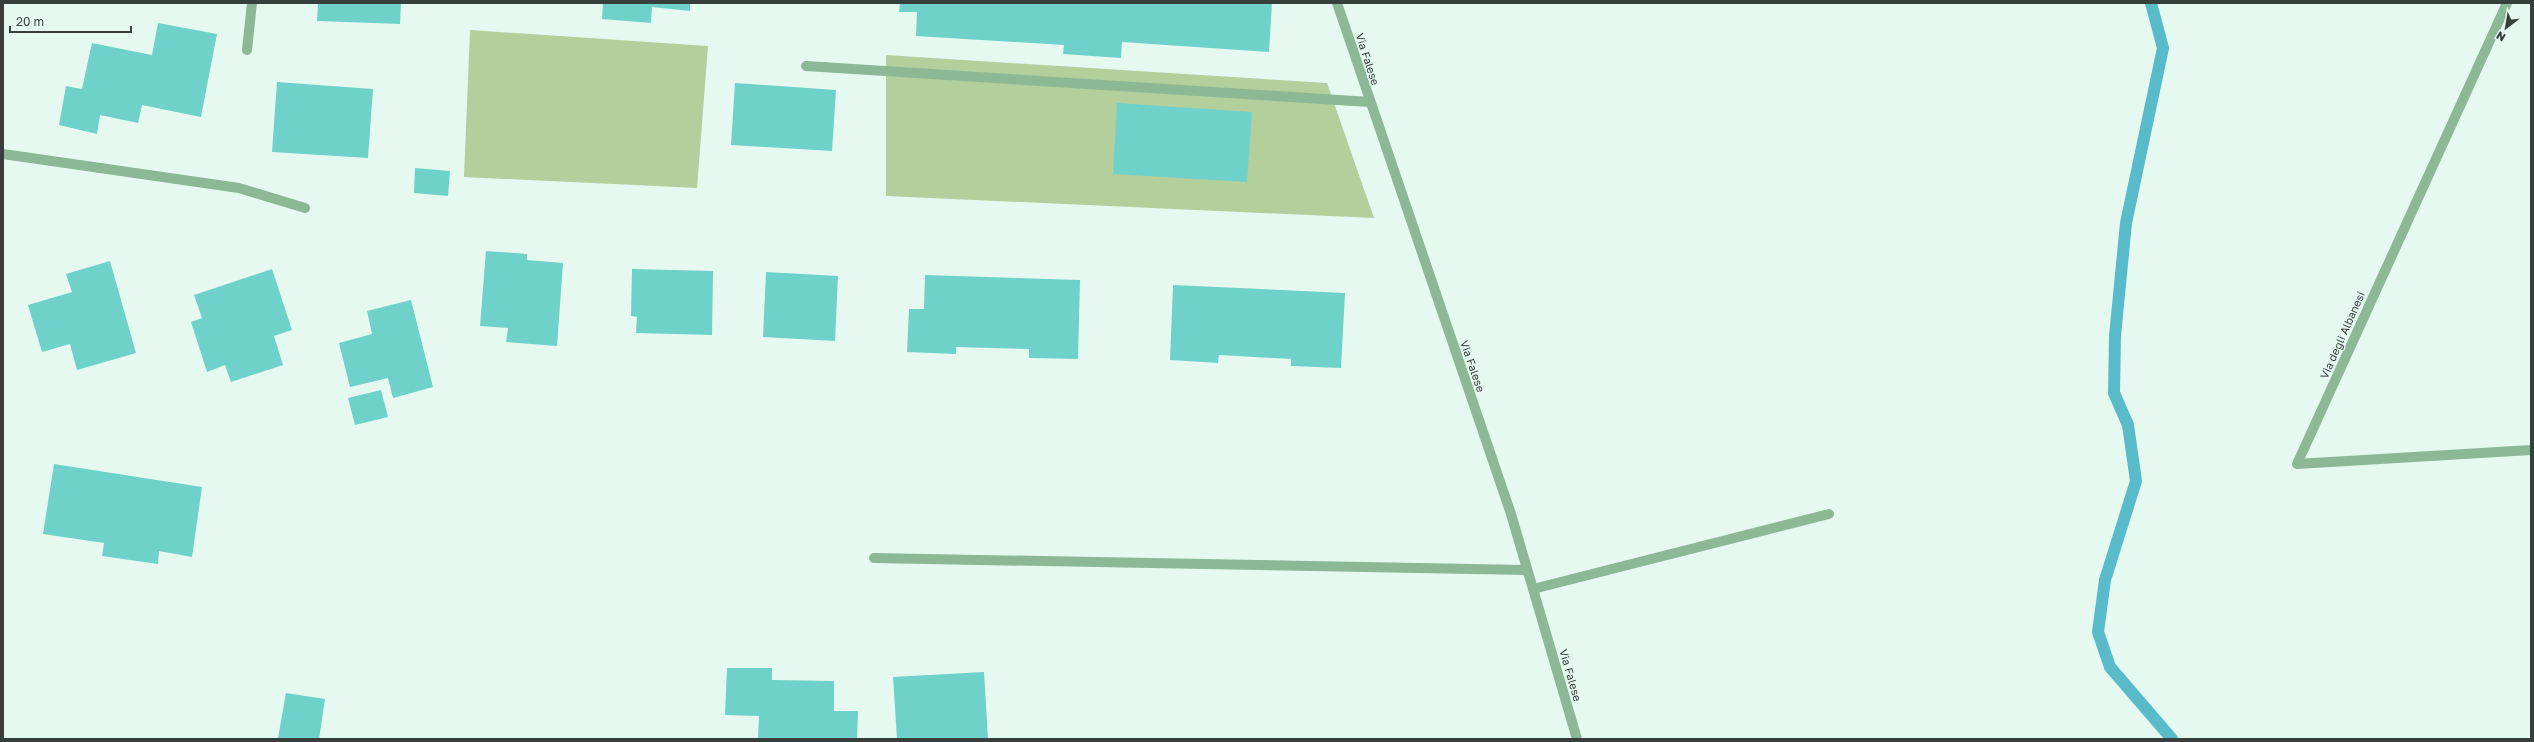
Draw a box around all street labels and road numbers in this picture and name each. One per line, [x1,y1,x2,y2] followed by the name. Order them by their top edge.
[1354,31,1382,87] street label: Via Falese
[2317,289,2367,381] street label: Via degli Albanesi
[1458,338,1488,394] street label: Via Falese
[1557,647,1585,703] street label: Via Falese

